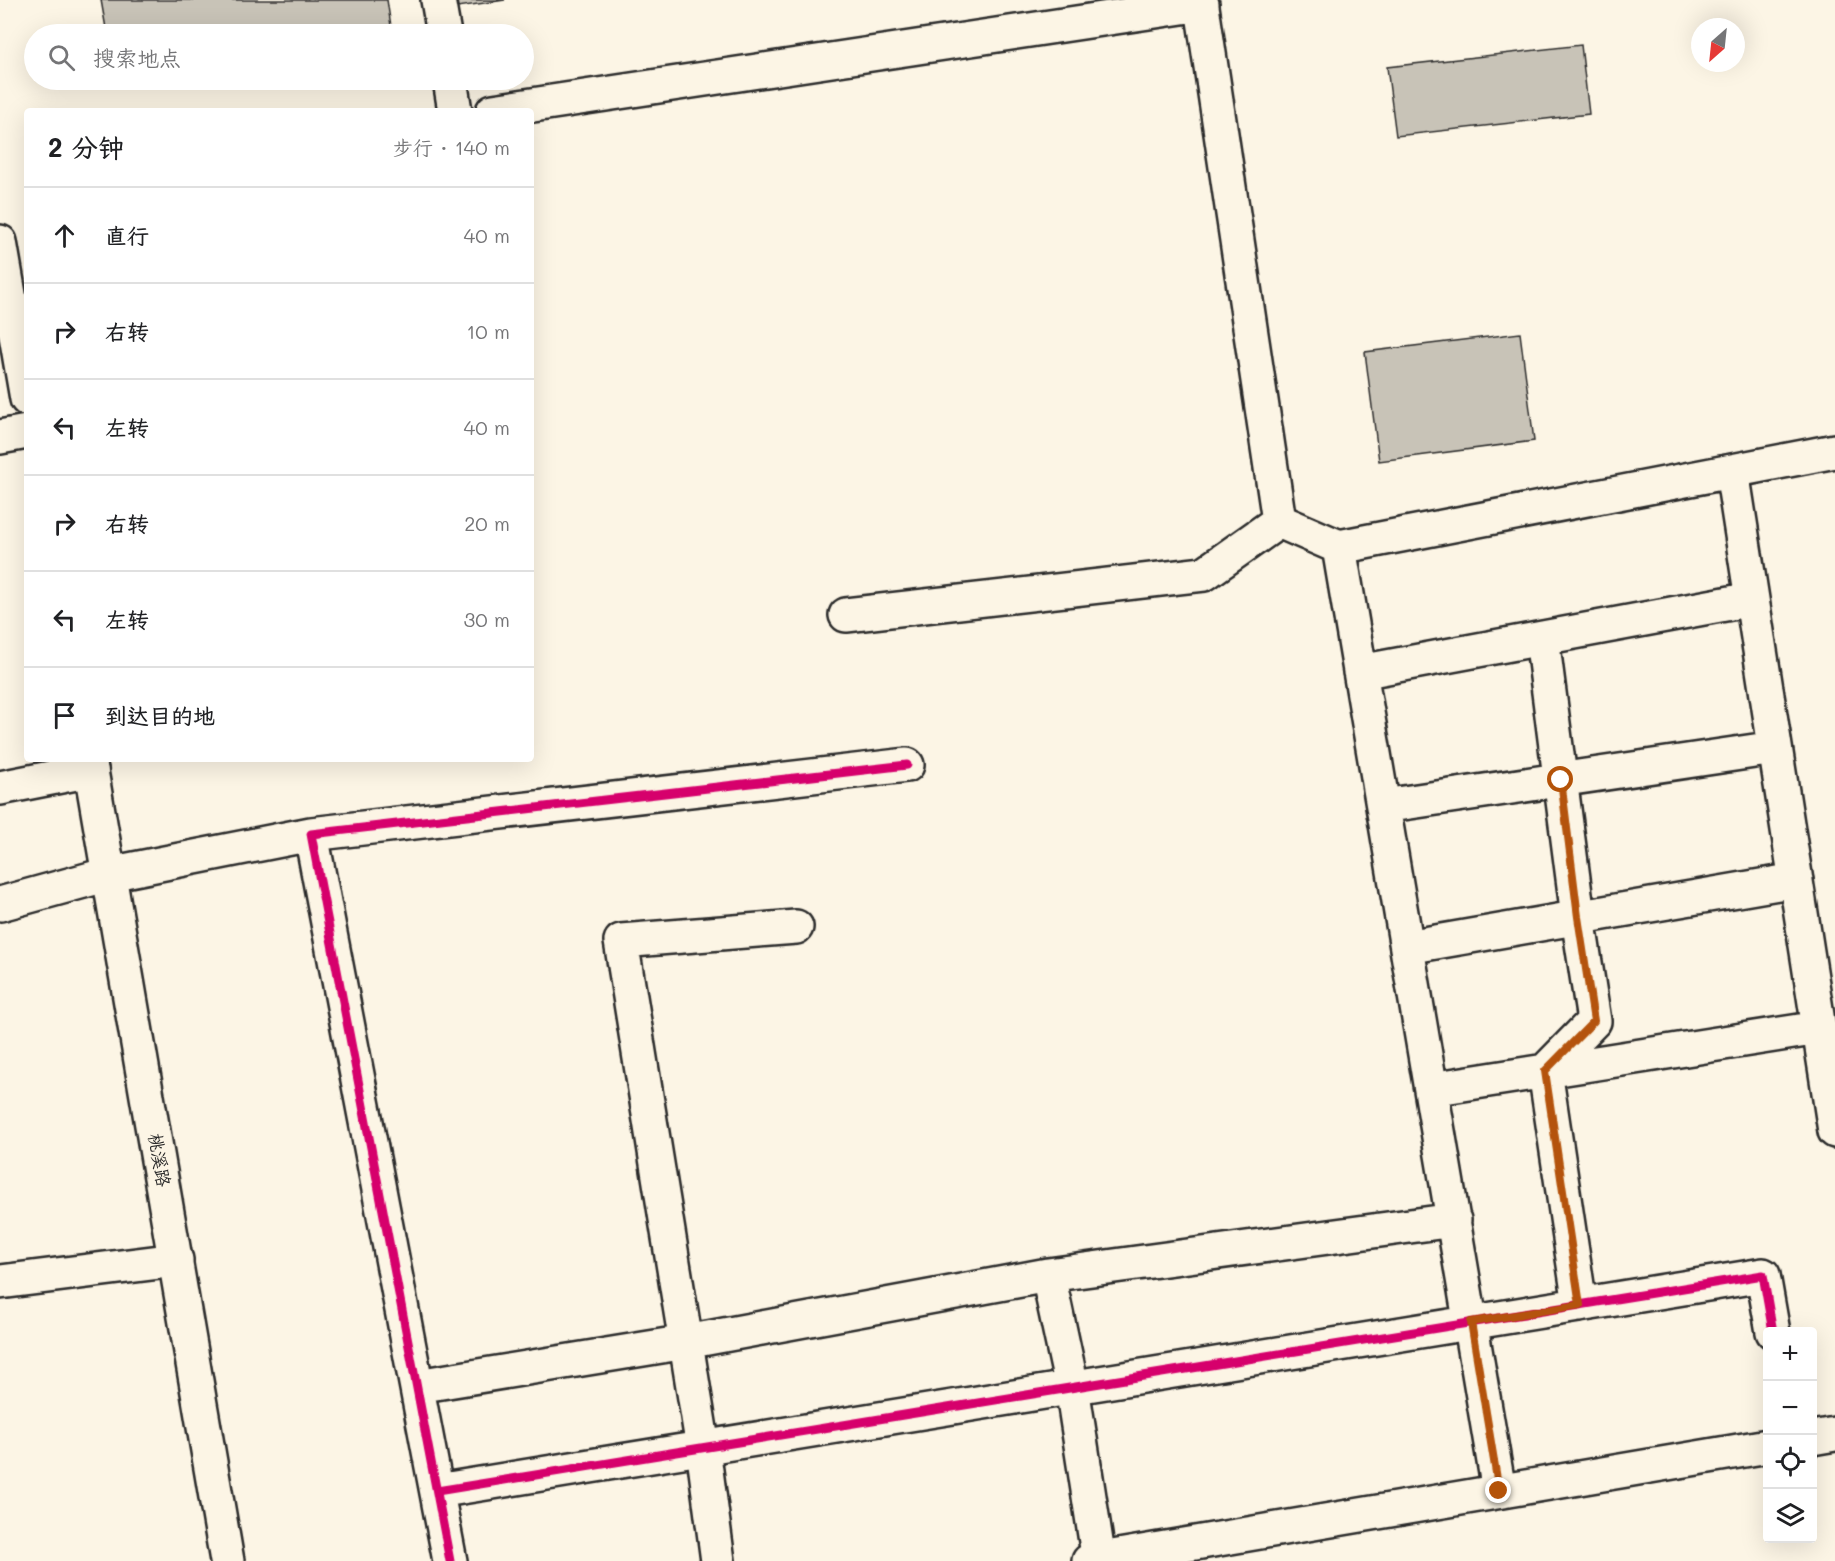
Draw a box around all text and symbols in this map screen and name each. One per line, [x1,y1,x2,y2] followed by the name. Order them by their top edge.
[1691,18,1745,72] north arrow
[24,24,534,90] search box
[45,41,78,74] icon: search
[93,43,181,72] text: 搜索地点
[48,130,124,164] text: 2 分钟
[393,134,510,160] text: 步行 · 140 m
[48,219,81,252] icon: ahead
[105,221,149,250] text: 直行
[464,222,510,248] text: 40 m
[48,315,81,348] icon: right
[105,317,149,346] text: 右转
[466,318,510,344] text: 10 m
[48,411,81,444] icon: left
[105,413,149,442] text: 左转
[464,414,510,440] text: 40 m
[48,507,81,540] icon: right
[105,509,149,538] text: 右转
[464,510,510,536] text: 20 m
[48,603,81,636] icon: left
[105,605,149,634] text: 左转
[464,606,510,632] text: 30 m
[48,699,81,732] icon: arrive
[105,701,215,730] text: 到达目的地
[1547,766,1573,792] route start
[143,1131,176,1188] street label: 桃溪路
[1763,1327,1817,1543] map controls
[1763,1327,1817,1381] button: +
[1763,1381,1817,1435] button: −
[1763,1435,1817,1489] button: locate
[1485,1477,1511,1503] route end
[1763,1489,1817,1543] button: layers

